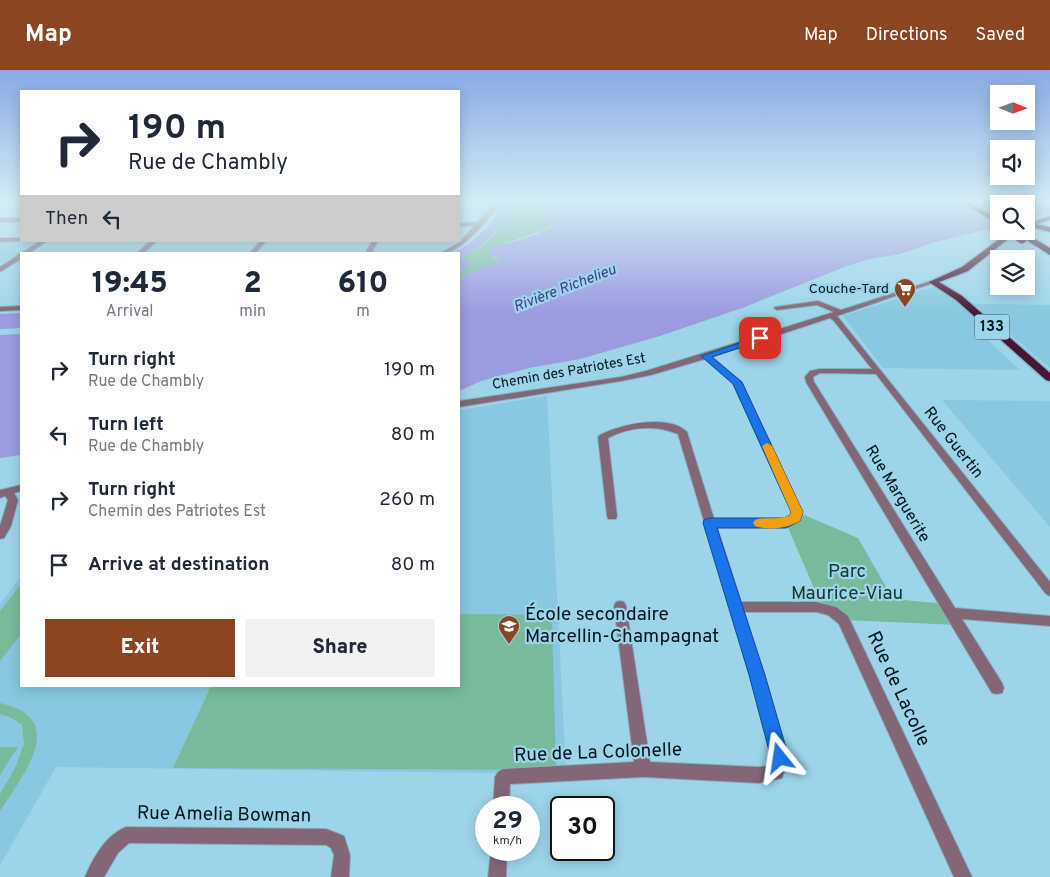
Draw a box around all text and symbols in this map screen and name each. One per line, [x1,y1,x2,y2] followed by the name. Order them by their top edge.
[25,20,72,50] text: Map
[804,24,838,47] text: Map
[866,24,948,47] text: Directions
[976,24,1025,47] text: Saved
[990,85,1035,130] north arrow
[990,85,1035,295] map controls
[128,107,226,151] text: 190 m
[45,110,110,175] icon: right
[990,140,1035,185] button: sound
[128,150,288,177] text: Rue de Chambly
[990,195,1035,240] button: search
[98,205,126,233] icon: left
[45,207,88,231] text: Then
[990,250,1035,295] button: layers
[511,260,620,317] water label: Rivière Richelieu
[92,266,168,303] text: 19:45
[243,266,262,303] text: 2
[338,266,388,303] text: 610
[893,277,917,308] supermarket icon: Couche-Tard
[809,281,889,298] place label: Couche-Tard
[106,302,154,322] text: Arrival
[239,302,266,322] text: min
[356,302,370,322] text: m
[974,314,1010,340] road number: 133
[739,317,781,359] pin
[746,324,774,352] icon: arrive
[88,348,176,372] text: Turn right
[491,350,647,394] street label: Chemin des Patriotes Est
[45,356,73,384] icon: right
[384,358,435,382] text: 190 m
[88,372,204,392] text: Rue de Chambly
[919,403,987,483] street label: Rue Guertin
[88,413,164,437] text: Turn left
[45,421,73,449] icon: left
[391,423,435,447] text: 80 m
[88,437,204,457] text: Rue de Chambly
[860,442,934,546] street label: Rue Marguerite
[88,478,176,502] text: Turn right
[45,486,73,514] icon: right
[379,488,435,512] text: 260 m
[88,502,266,522] text: Chemin des Patriotes Est
[45,551,73,579] icon: arrive
[88,553,269,577] text: Arrive at destination
[391,553,435,577] text: 80 m
[791,560,903,606] park label: Parc Maurice-Viau
[525,602,719,649] place label: École secondaire Marcellin-Champagnat
[497,614,521,645] school or university icon: École secondaire Marcellin-Champagnat
[45,619,235,677] button: Exit
[245,619,435,677] button: Share
[861,628,935,750] street label: Rue de Lacolle
[753,731,805,783] position arrow
[514,738,682,768] street label: Rue de La Colonelle
[550,796,615,861] speed limit sign: 30
[137,801,311,829] street label: Rue Amelia Bowman
[492,806,523,838] text: 29
[493,833,522,849] text: km/h

